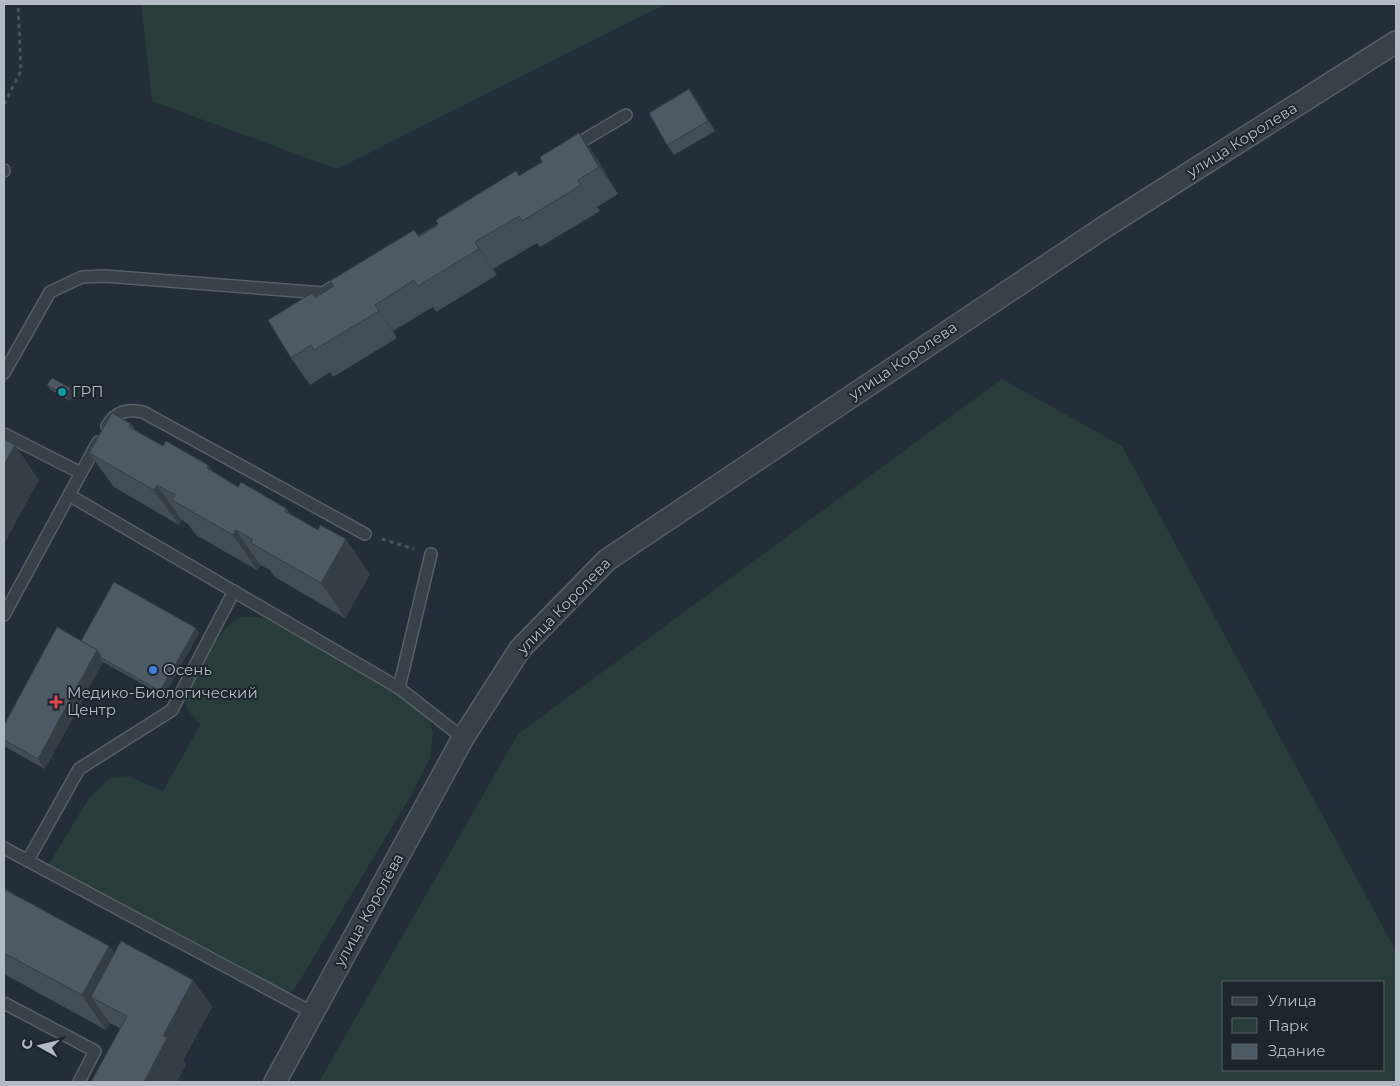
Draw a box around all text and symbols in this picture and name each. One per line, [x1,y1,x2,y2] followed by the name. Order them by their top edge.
[1182,98,1301,182] street label: улица Королева
[844,317,961,404] street label: улица Королева
[72,382,103,401] place label: ГРП
[56,386,68,398] marker: ГРП
[512,553,615,659] street label: улица Королева
[163,660,212,679] place label: Осень
[147,664,159,676] marker: Осень
[67,683,258,719] place label: Медико-Биологический Центр
[49,695,63,709] marker: Медико-Биологический Центр
[329,850,408,971] street label: улица Королёва
[1222,981,1385,1071] legend
[1268,991,1316,1010] text: Улица
[1268,1016,1308,1035] text: Парк
[15,1021,65,1071] north arrow
[18,1038,37,1050] text: С
[1268,1041,1326,1060] text: Здание

